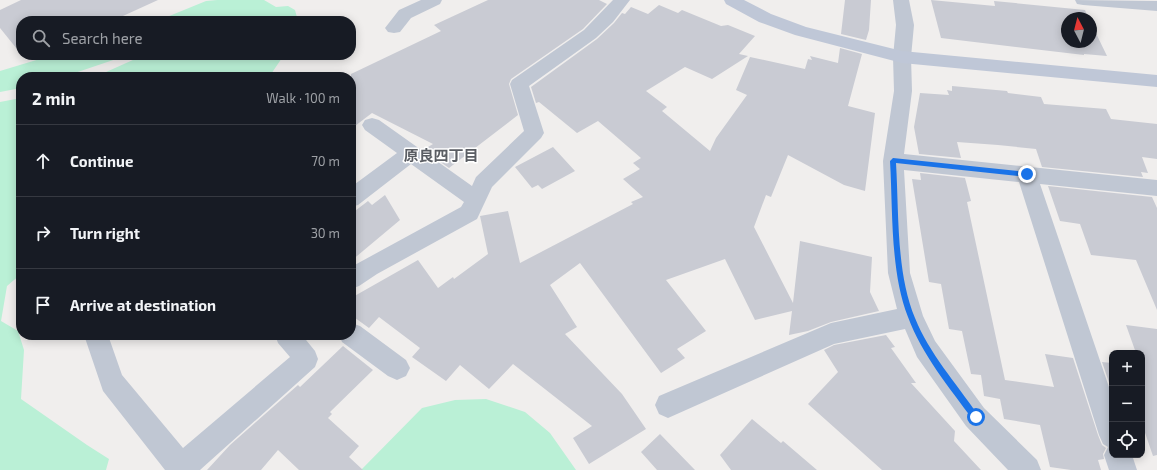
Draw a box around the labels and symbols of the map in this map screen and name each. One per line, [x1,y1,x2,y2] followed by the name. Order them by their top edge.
[1061,12,1097,48] north arrow
[403,146,479,164] district label: 原良四丁目
[1018,165,1036,183] route end
[967,408,985,426] route start

